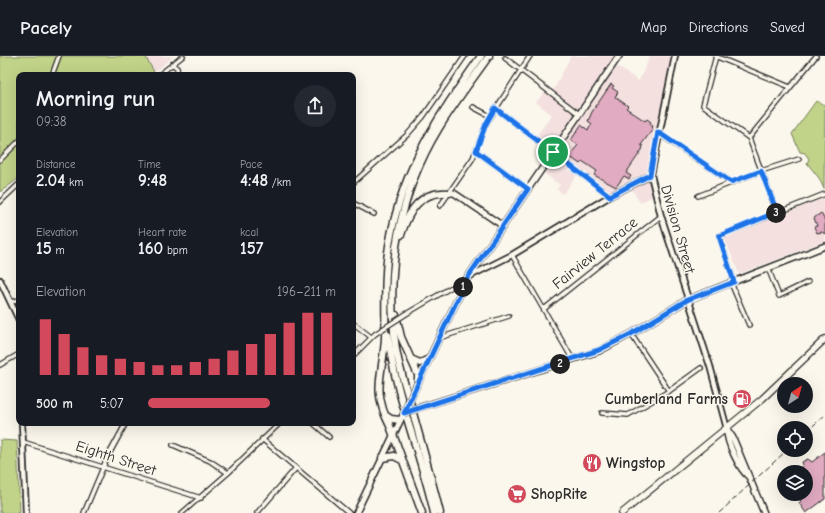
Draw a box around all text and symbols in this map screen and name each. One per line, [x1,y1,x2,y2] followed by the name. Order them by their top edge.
[20,17,72,39] text: Pacely
[640,19,667,36] text: Map
[689,19,748,36] text: Directions
[770,19,805,36] text: Saved
[294,85,336,127] button: share
[36,86,155,112] text: Morning run
[36,114,66,129] text: 09:38
[536,135,570,169] pin
[542,141,564,163] icon: arrive
[36,158,75,171] text: Distance
[138,158,161,171] text: Time
[240,158,262,171] text: Pace
[36,171,65,190] text: 2.04
[138,171,167,190] text: 9:48
[240,171,268,190] text: 4:48
[65,176,83,189] text: km
[268,176,291,189] text: /km
[657,183,699,276] street label: Division Street
[766,203,786,223] pin: 3
[773,206,779,219] text: 3
[549,213,642,293] street label: Fairview Terrace
[36,226,78,239] text: Elevation
[138,226,187,239] text: Heart rate
[240,226,258,239] text: kcal
[36,239,52,258] text: 15
[138,239,163,258] text: 160
[240,239,263,258] text: 157
[52,244,65,257] text: m
[163,244,188,257] text: bpm
[453,277,473,297] pin: 1
[461,280,465,293] text: 1
[36,284,86,299] text: Elevation
[277,284,336,299] text: 196–211 m
[550,354,570,374] pin: 2
[557,357,563,370] text: 2
[777,377,813,413] north arrow
[777,377,813,501] map controls
[731,388,753,410] fuel station icon: Cumberland Farms
[605,390,728,408] place label: Cumberland Farms
[36,396,73,411] text: 500 m
[100,396,123,411] text: 5:07
[777,421,813,457] button: locate
[74,437,159,480] street label: Eighth Street
[581,452,603,474] restaurant icon: Wingstop
[606,454,665,472] place label: Wingstop
[777,465,813,501] button: layers
[506,483,528,505] supermarket icon: ShopRite
[531,485,587,503] place label: ShopRite

